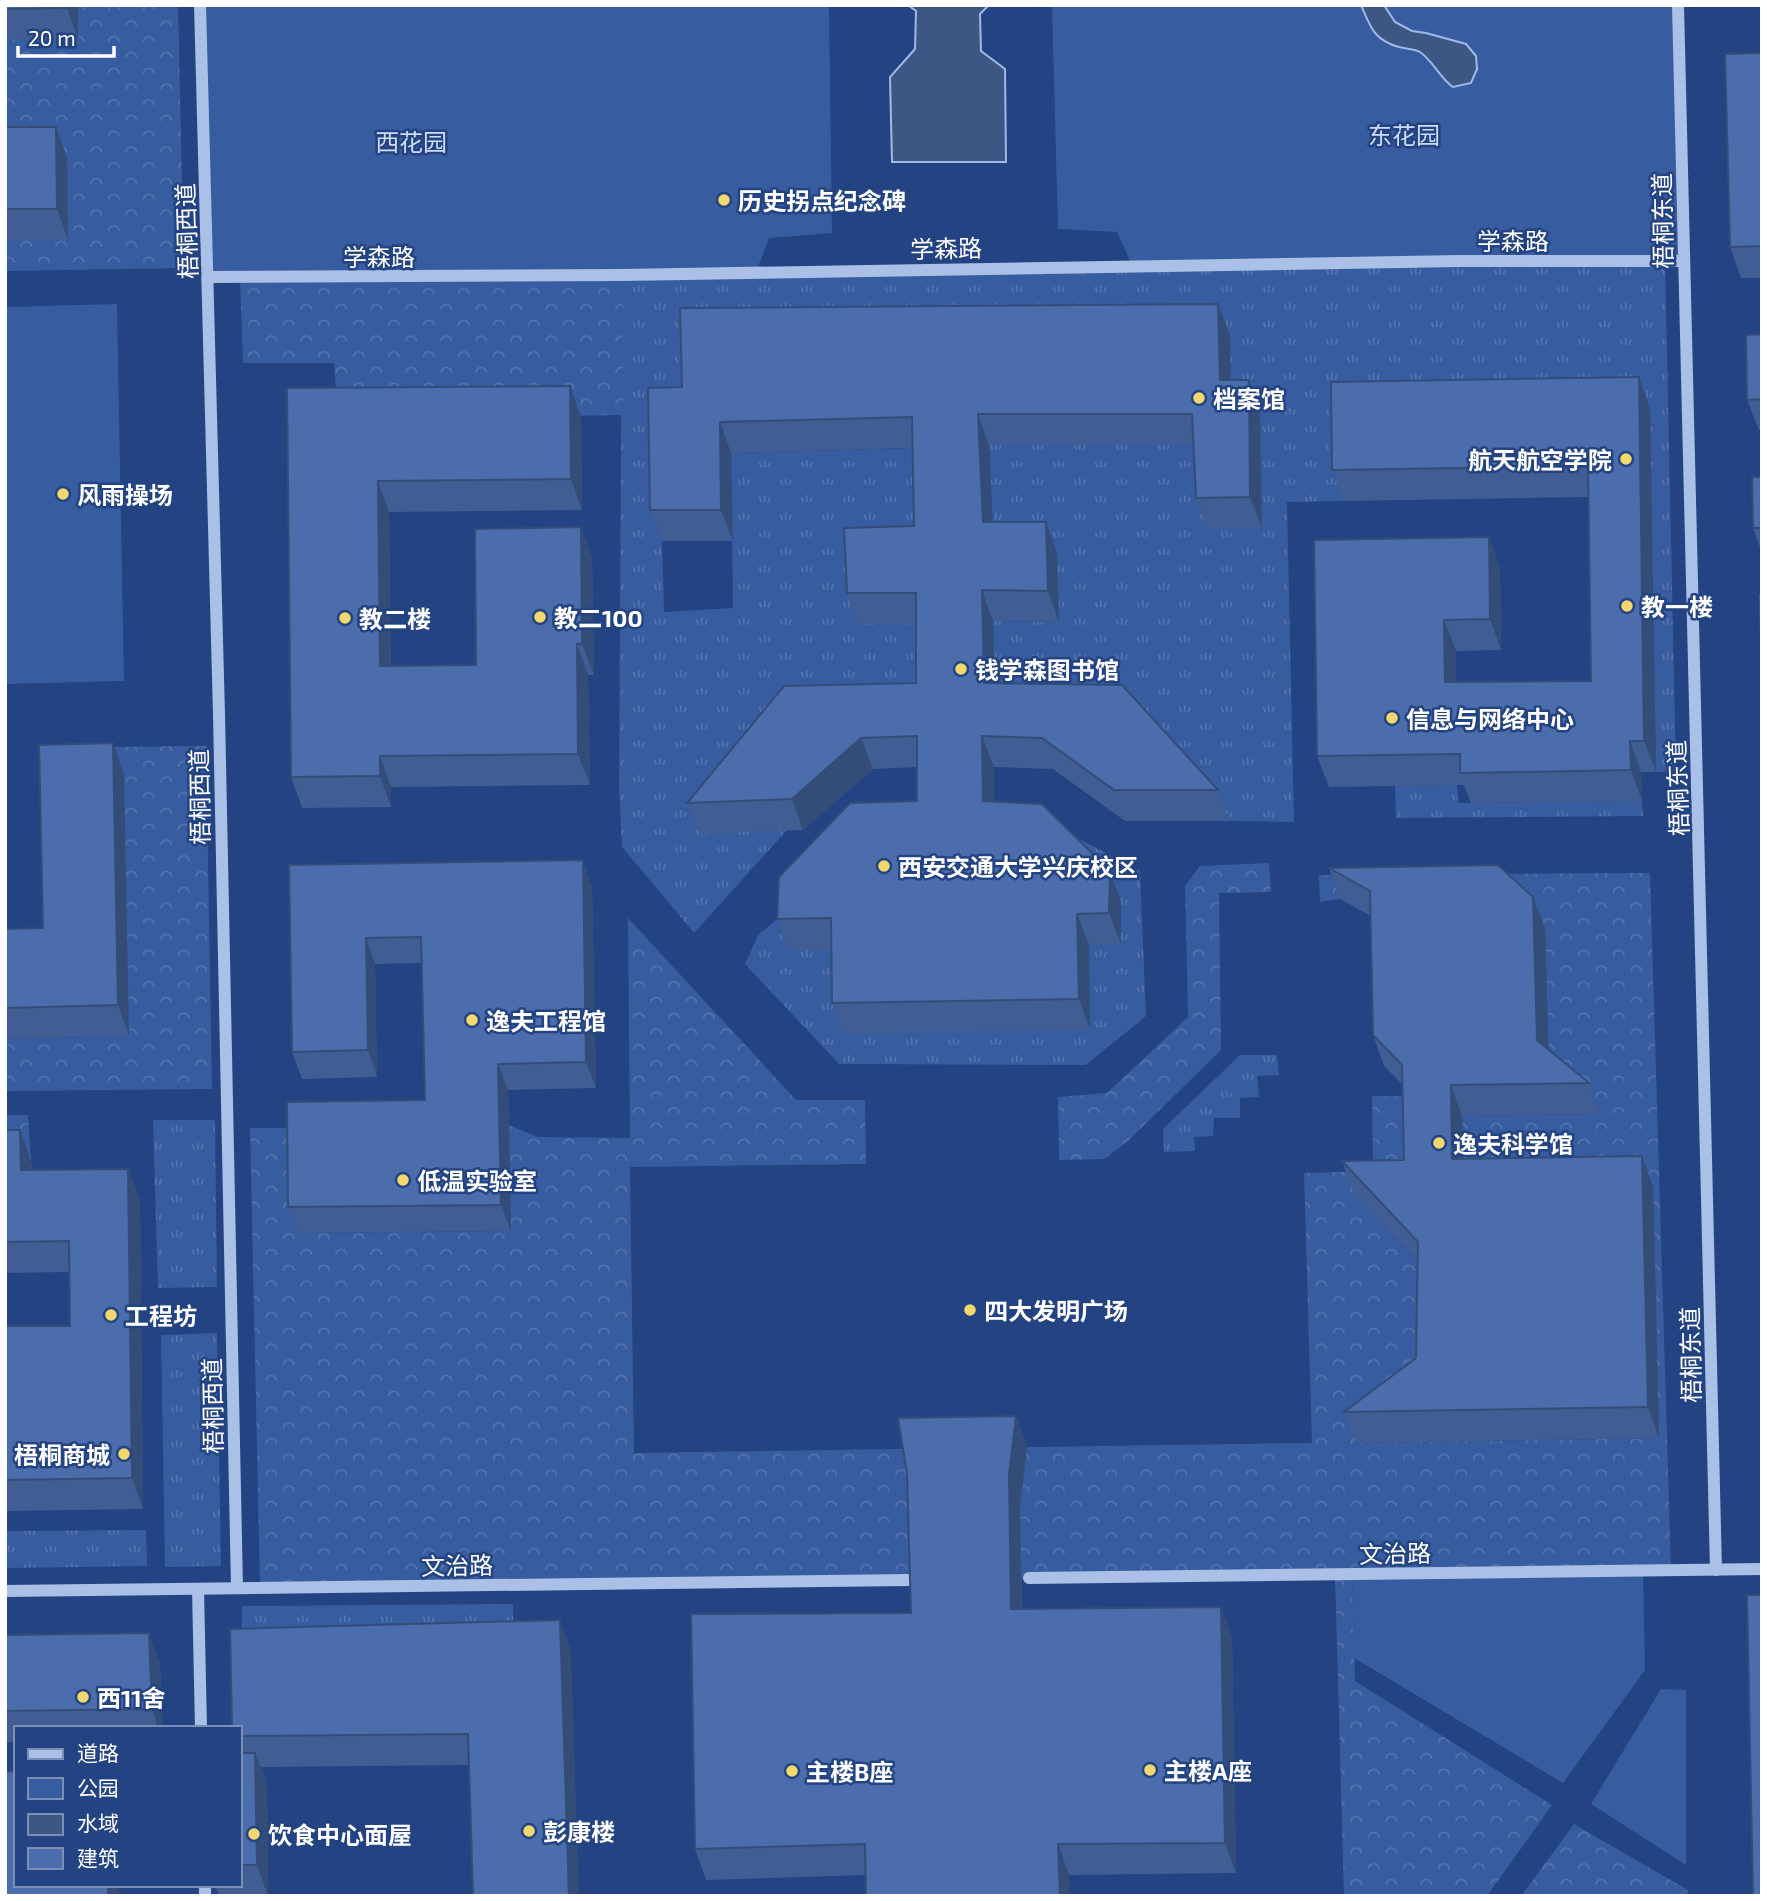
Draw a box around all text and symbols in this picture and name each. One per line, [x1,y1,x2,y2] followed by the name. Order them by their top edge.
[18,14,114,58] scale bar
[28,25,76,50] text: 20 m
[1368,120,1440,149] park label: 东花园
[375,127,447,156] park label: 西花园
[1647,173,1677,269] street label: 梧桐东道
[170,183,202,279] street label: 梧桐西道
[738,186,906,215] place label: 历史拐点纪念碑
[716,192,732,208] marker: 历史拐点纪念碑
[1477,226,1549,255] street label: 学森路
[910,233,982,263] street label: 学森路
[343,242,415,271] street label: 学森路
[1213,384,1285,413] place label: 档案馆
[1191,390,1207,406] marker: 档案馆
[1468,445,1612,474] place label: 航天航空学院
[1618,451,1634,467] marker: 航天航空学院
[77,480,173,509] place label: 风雨操场
[55,486,71,502] marker: 风雨操场
[1641,592,1713,621] place label: 教一楼
[1619,598,1635,614] marker: 教一楼
[554,603,643,632] place label: 教二100
[359,604,431,633] place label: 教二楼
[532,609,548,625] marker: 教二100
[337,610,353,626] marker: 教二楼
[975,655,1119,684] place label: 钱学森图书馆
[953,661,969,677] marker: 钱学森图书馆
[1406,704,1574,733] place label: 信息与网络中心
[1384,710,1400,726] marker: 信息与网络中心
[1661,740,1693,836] street label: 梧桐东道
[184,749,214,845] street label: 梧桐西道
[898,852,1138,881] place label: 西安交通大学兴庆校区
[876,858,892,874] marker: 西安交通大学兴庆校区
[486,1006,606,1035] place label: 逸夫工程馆
[464,1012,480,1028] marker: 逸夫工程馆
[1453,1129,1573,1158] place label: 逸夫科学馆
[1431,1135,1447,1151] marker: 逸夫科学馆
[417,1166,537,1195] place label: 低温实验室
[395,1172,411,1188] marker: 低温实验室
[984,1296,1128,1325] place label: 四大发明广场
[125,1301,197,1330] place label: 工程坊
[962,1302,978,1318] marker: 四大发明广场
[103,1307,119,1323] marker: 工程坊
[1675,1307,1705,1403] street label: 梧桐东道
[197,1358,227,1454] street label: 梧桐西道
[14,1440,110,1469] place label: 梧桐商城
[116,1446,132,1462] marker: 梧桐商城
[1359,1538,1431,1568] street label: 文治路
[421,1550,493,1580] street label: 文治路
[97,1683,166,1712] place label: 西11舍
[75,1689,91,1705] marker: 西11舍
[14,1726,242,1887] legend
[77,1740,119,1765] text: 道路
[1164,1756,1252,1785] place label: 主楼A座
[806,1757,893,1786] place label: 主楼B座
[1142,1762,1158,1778] marker: 主楼A座
[784,1763,800,1779] marker: 主楼B座
[77,1775,119,1800] text: 公园
[77,1810,119,1835] text: 水域
[543,1817,615,1846] place label: 彭康楼
[268,1820,412,1849] place label: 饮食中心面屋
[521,1823,537,1839] marker: 彭康楼
[246,1826,262,1842] marker: 饮食中心面屋
[77,1845,119,1870] text: 建筑

